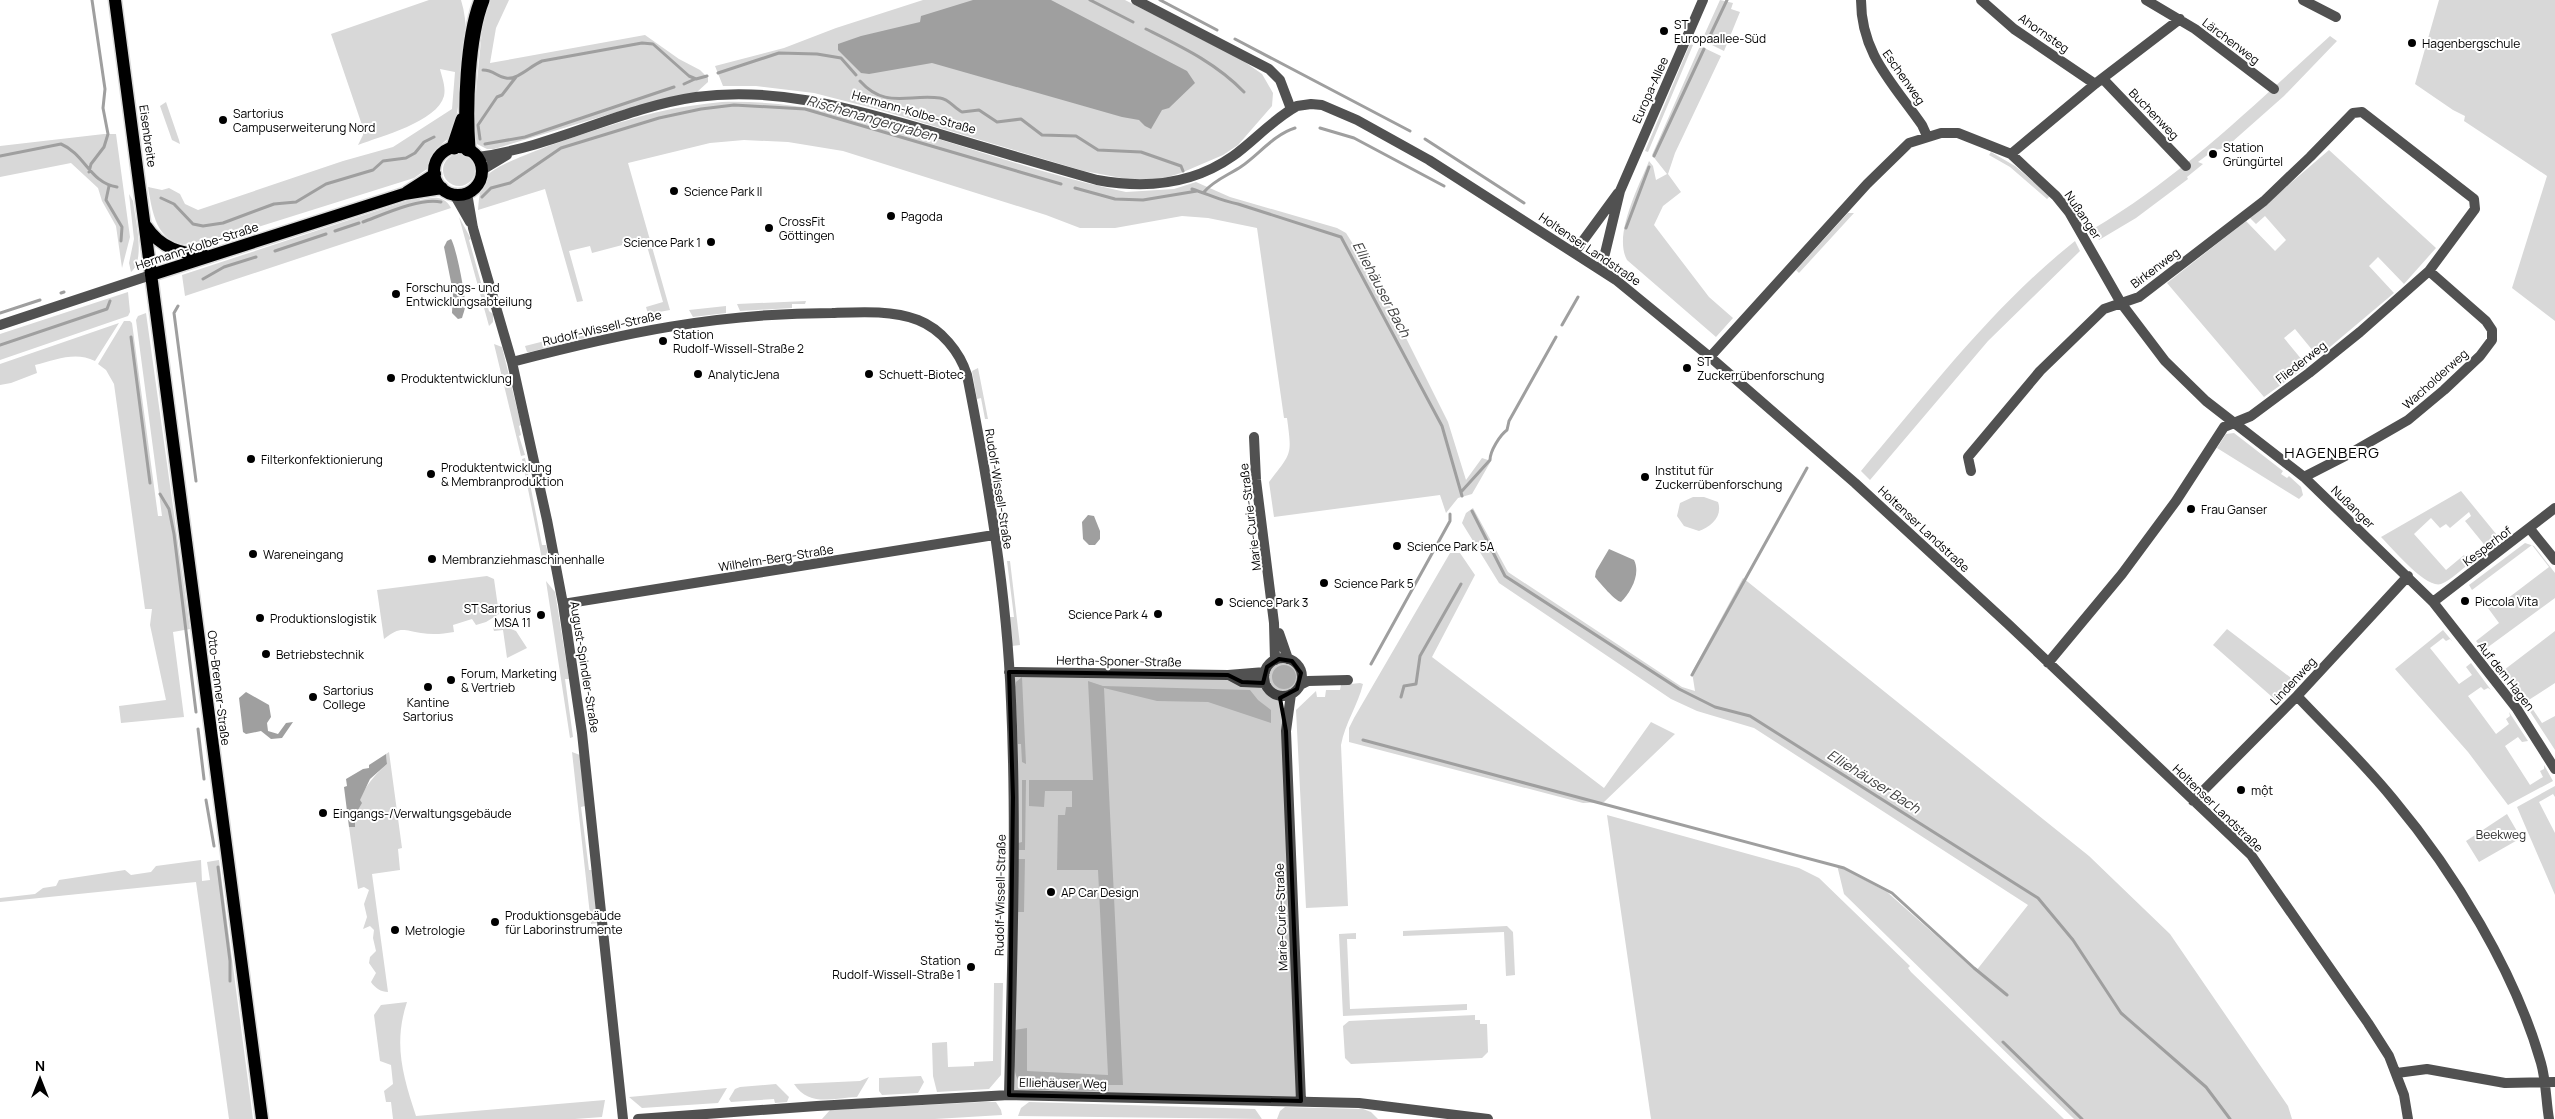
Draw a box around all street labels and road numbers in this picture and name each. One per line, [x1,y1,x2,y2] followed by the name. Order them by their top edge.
[2015,9,2073,57] street label: Ahornsteg
[2199,14,2263,68] street label: Lärchenweg
[1879,46,1929,108] street label: Eschenweg
[1628,54,1672,126] street label: Europa-Allee
[2125,85,2183,143] street label: Buchenweg
[850,86,978,138] street label: Hermann-Kolbe-Straße
[135,104,161,168] street label: Eisenbreite
[2061,188,2106,243] street label: Nußanger
[1536,208,1644,290] street label: Holtenser Landstraße
[133,218,261,274] street label: Hermann-Kolbe-Straße
[2127,244,2183,292] street label: Birkenweg
[541,306,663,350] street label: Rudolf-Wissell-Straße
[2272,337,2330,387] street label: Fliederweg
[2399,345,2471,413] street label: Wacholderweg
[981,428,1017,550] street label: Rudolf-Wissell-Straße
[1235,462,1265,572] street label: Marie-Curie-Straße
[1874,482,1974,576] street label: Holtenser Landstraße
[2327,482,2379,533] street label: Nußanger
[2459,522,2515,570] street label: Kesperhof
[717,540,835,576] street label: Wilhelm-Berg-Straße
[566,600,604,734] street label: August-Spindler-Straße
[204,629,234,747] street label: Otto-Brenner-Straße
[2473,638,2539,714] street label: Auf dem Hagen
[1056,651,1182,671] street label: Hertha-Sponer-Straße
[2266,653,2320,709] street label: Lindenweg
[2169,760,2267,856] street label: Holtenser Landstraße
[990,834,1010,956] street label: Rudolf-Wissell-Straße
[1271,863,1291,971] street label: Marie-Curie-Straße
[1019,1074,1107,1092] street label: Elliehäuser Weg

